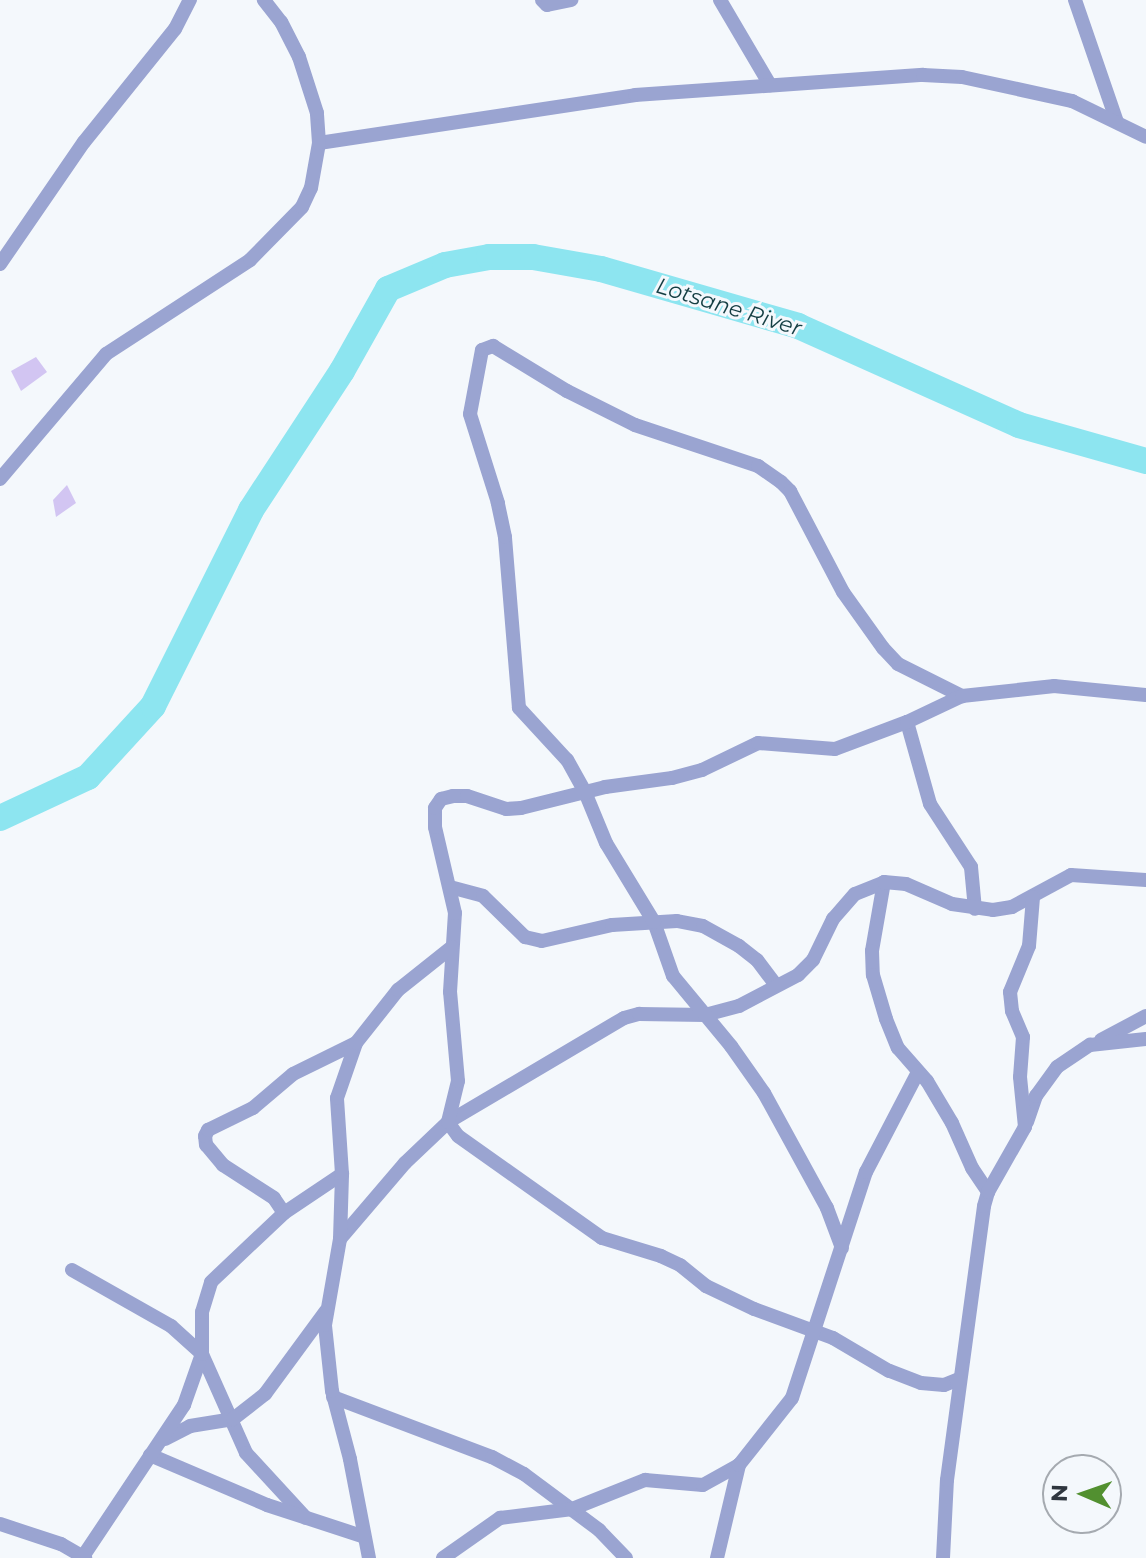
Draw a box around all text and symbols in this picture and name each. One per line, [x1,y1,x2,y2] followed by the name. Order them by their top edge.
[653,272,805,342] water label: Lotsane River
[1042,1454,1122,1534] north arrow
[1046,1484,1073,1503] text: N

